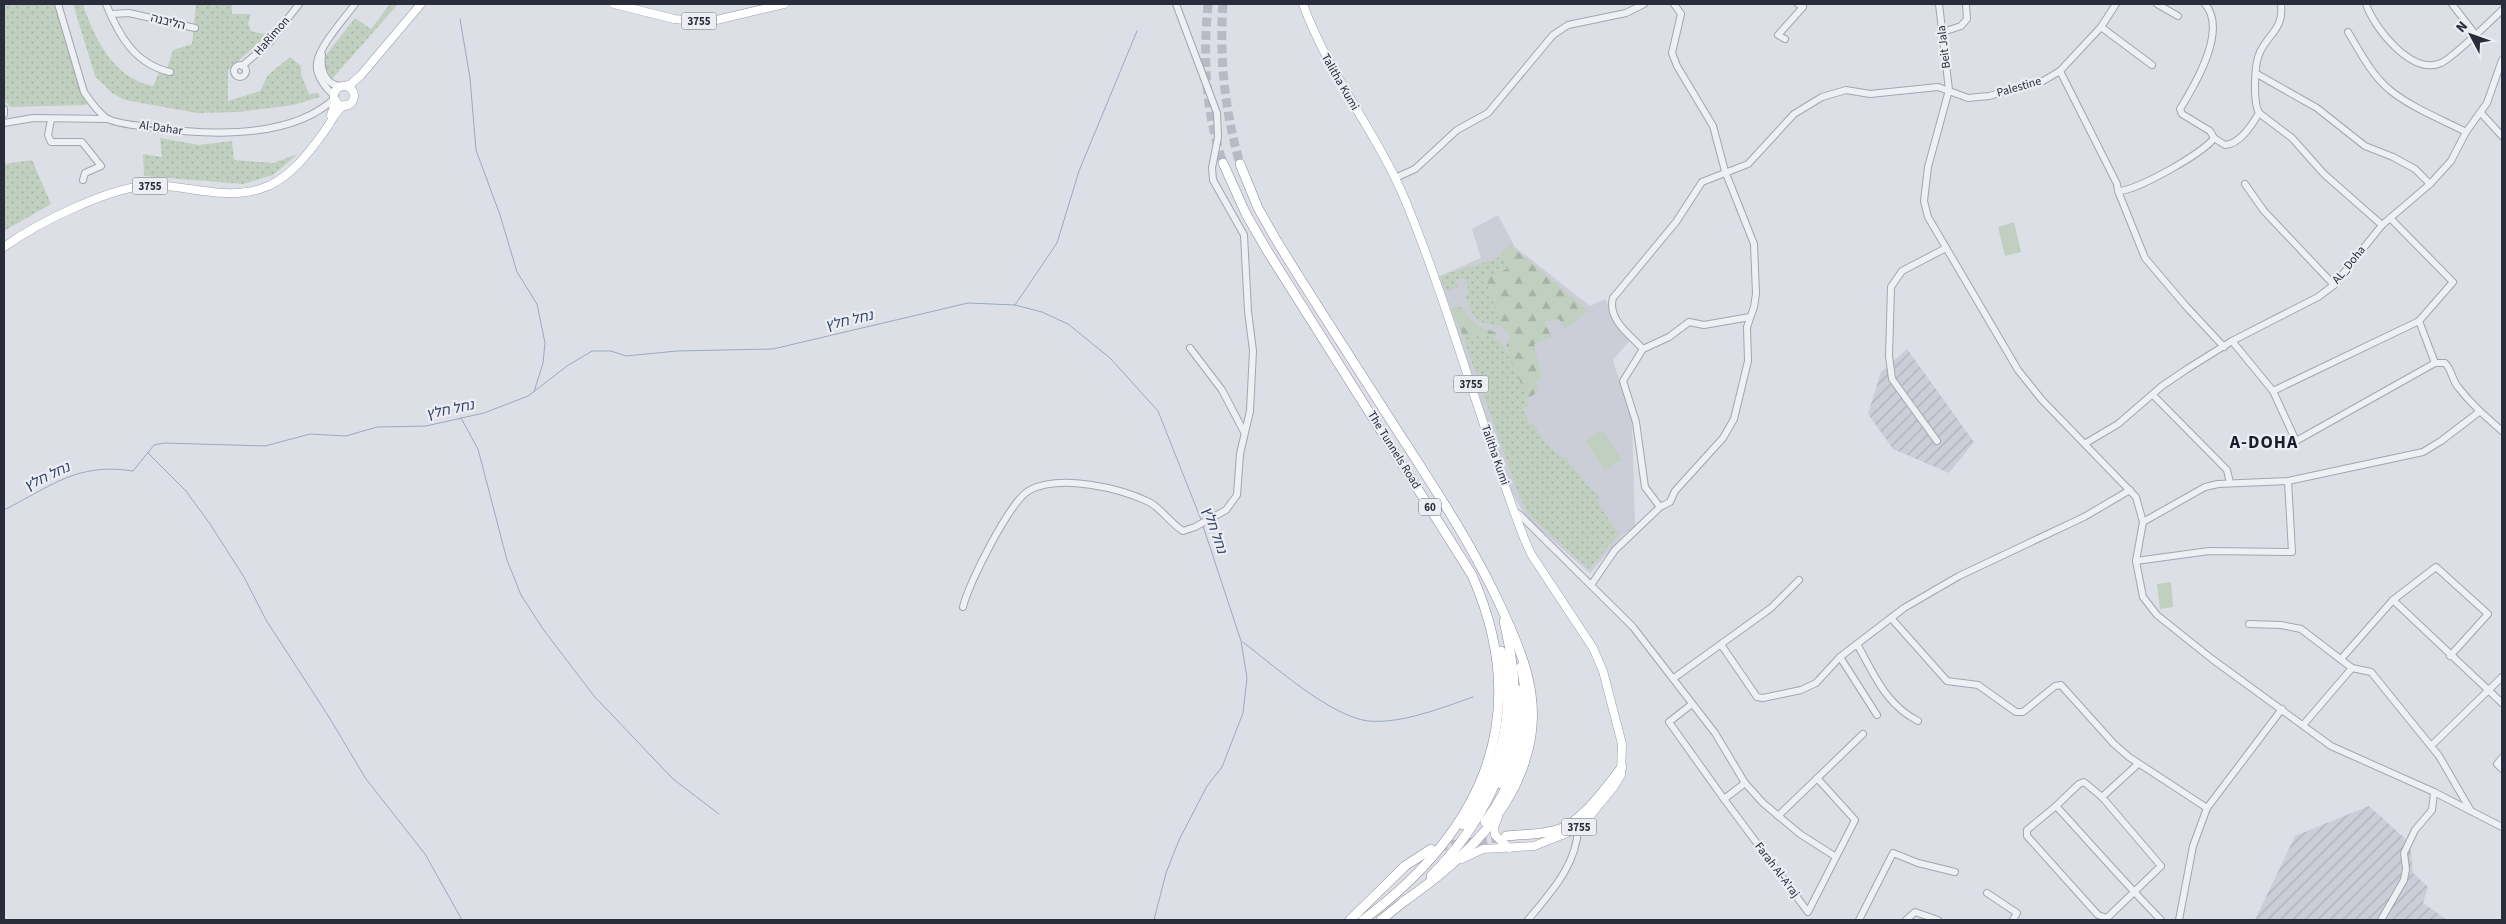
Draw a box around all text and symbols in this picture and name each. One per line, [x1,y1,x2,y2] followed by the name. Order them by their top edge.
[149,9,187,35] street label: הליבנה
[2446,10,2496,60] north arrow
[682,12,716,30] road number: 3755
[250,13,294,59] street label: HaRimon
[2451,17,2473,37] text: N
[1933,24,1955,70] street label: Beit Jala
[1317,51,1363,114] street label: Talitha Kumi
[1995,73,2043,101] street label: Palestine
[138,117,185,140] street label: Al-Dahar
[132,178,168,195] road number: 3755
[2328,242,2370,288] street label: AL_Doha
[823,305,877,336] water label: נחל חלץ
[1454,376,1488,392] road number: 3755
[424,395,478,425] water label: נחל חלץ
[1363,408,1425,492] street label: The Tunnels Road
[1477,423,1513,488] street label: Talitha Kumi
[2229,430,2298,455] district label: A-DOHA
[21,457,75,496] water label: נחל חלץ
[1419,498,1441,516] road number: 60
[1197,504,1232,558] water label: נחל חלץ
[1562,819,1596,836] road number: 3755
[1751,839,1804,901] street label: Farah Al-A'raj

